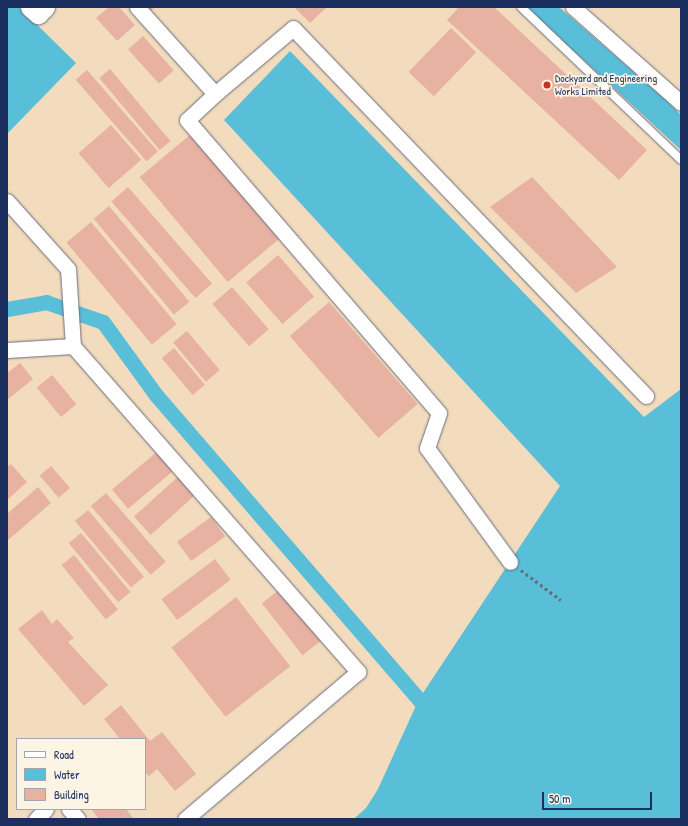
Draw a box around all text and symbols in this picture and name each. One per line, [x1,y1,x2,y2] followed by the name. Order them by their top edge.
[555,72,657,98] place label: Dockyard and Engineering Works Limited
[542,80,552,90] marker: Dockyard and Engineering Works Limited
[16,738,146,810] legend
[54,746,74,763] text: Road
[54,766,80,783] text: Water
[544,784,654,810] scale bar
[54,786,89,803] text: Building
[549,790,570,807] text: 50 m

